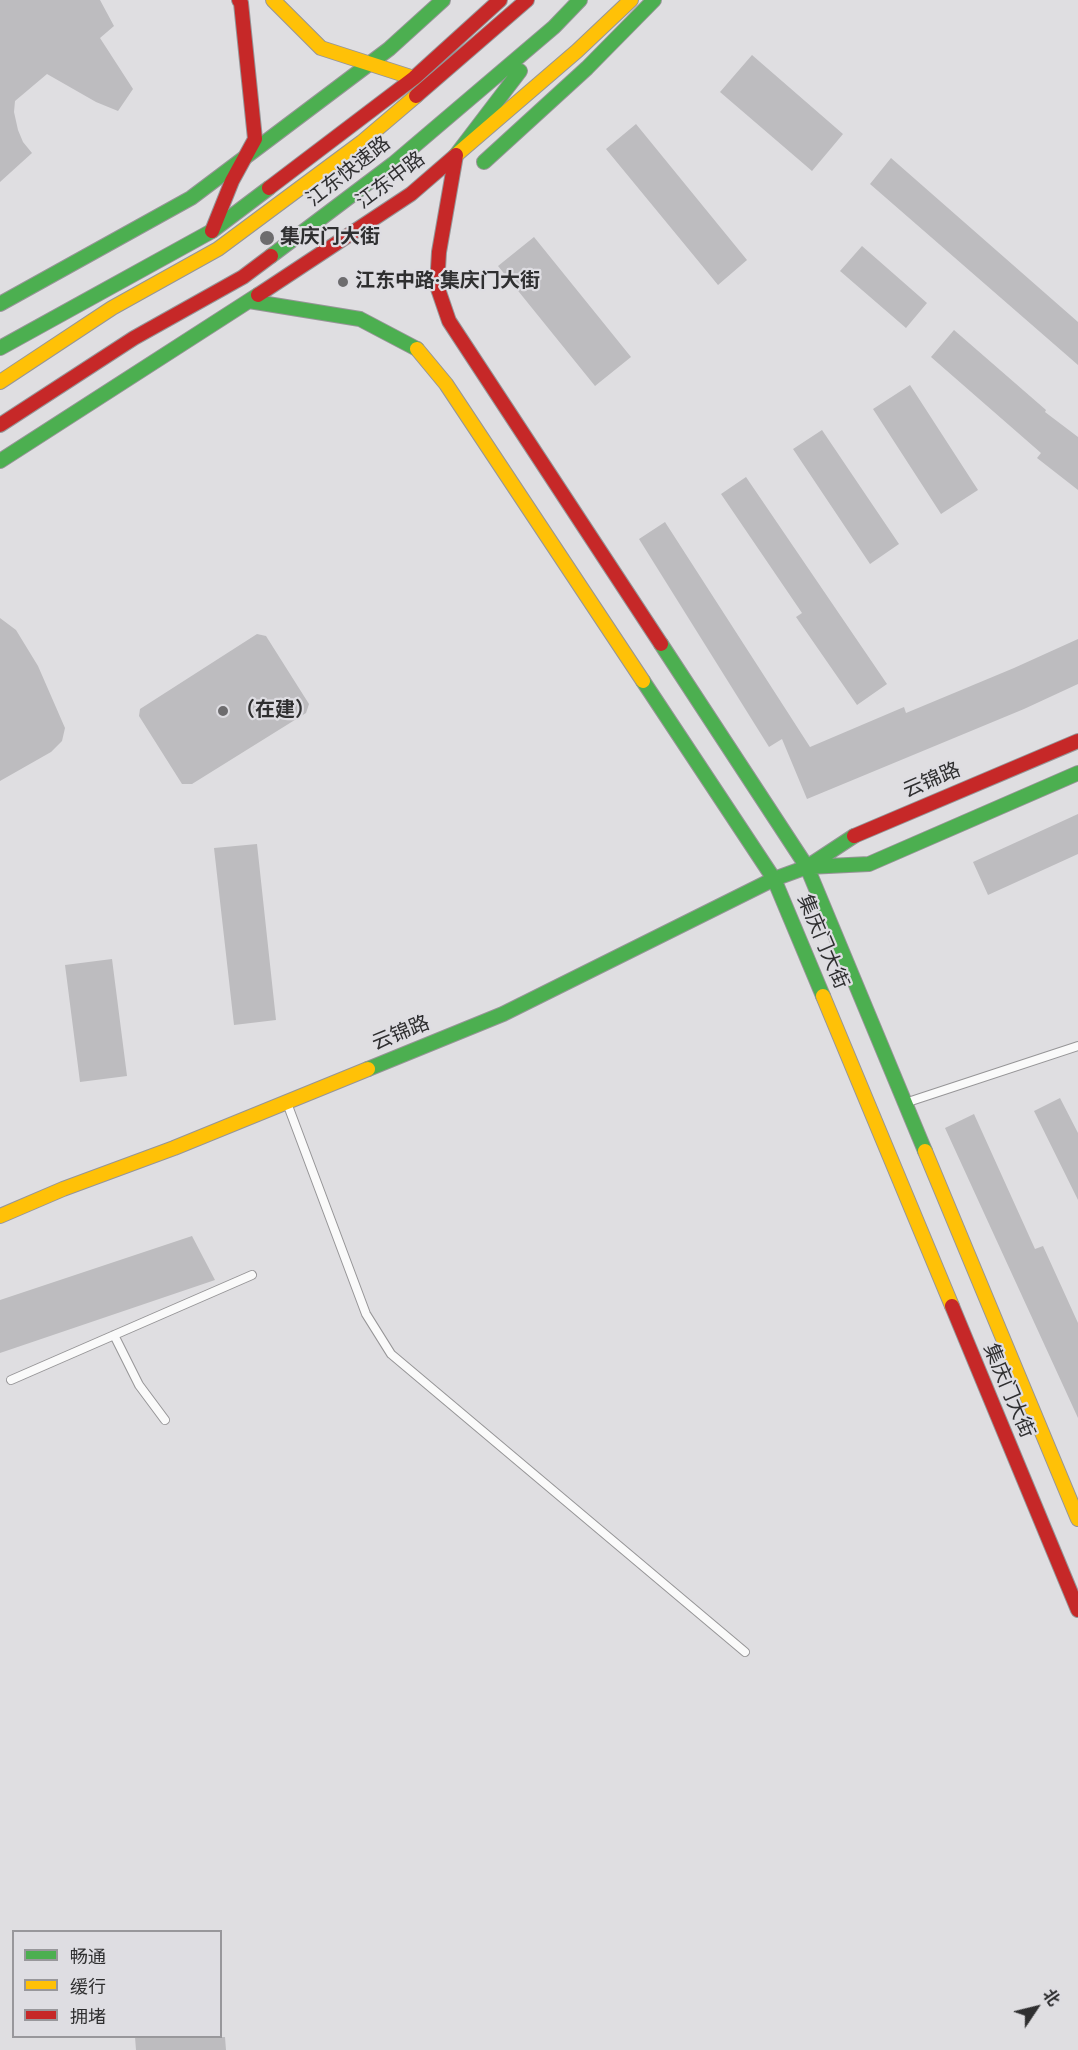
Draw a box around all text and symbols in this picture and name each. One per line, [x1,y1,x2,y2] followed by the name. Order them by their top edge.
[302,132,396,212] street label: 江东快速路
[352,147,430,215] street label: 江东中路
[280,226,380,250] place label: 集庆门大街
[258,229,276,247] marker: 集庆门大街
[355,270,540,294] place label: 江东中路·集庆门大街
[336,275,350,289] marker: 江东中路·集庆门大街
[235,699,315,723] place label: （在建）
[216,704,230,718] marker: （在建）
[900,758,964,804] street label: 云锦路
[791,891,853,993] street label: 集庆门大街
[369,1012,433,1056] street label: 云锦路
[977,1340,1039,1442] street label: 集庆门大街
[12,1930,222,2038] legend
[70,1945,106,1969] text: 畅通
[70,1975,106,1999] text: 缓行
[1006,1978,1066,2038] north arrow
[1038,1985,1064,2010] text: 北
[70,2005,106,2029] text: 拥堵

